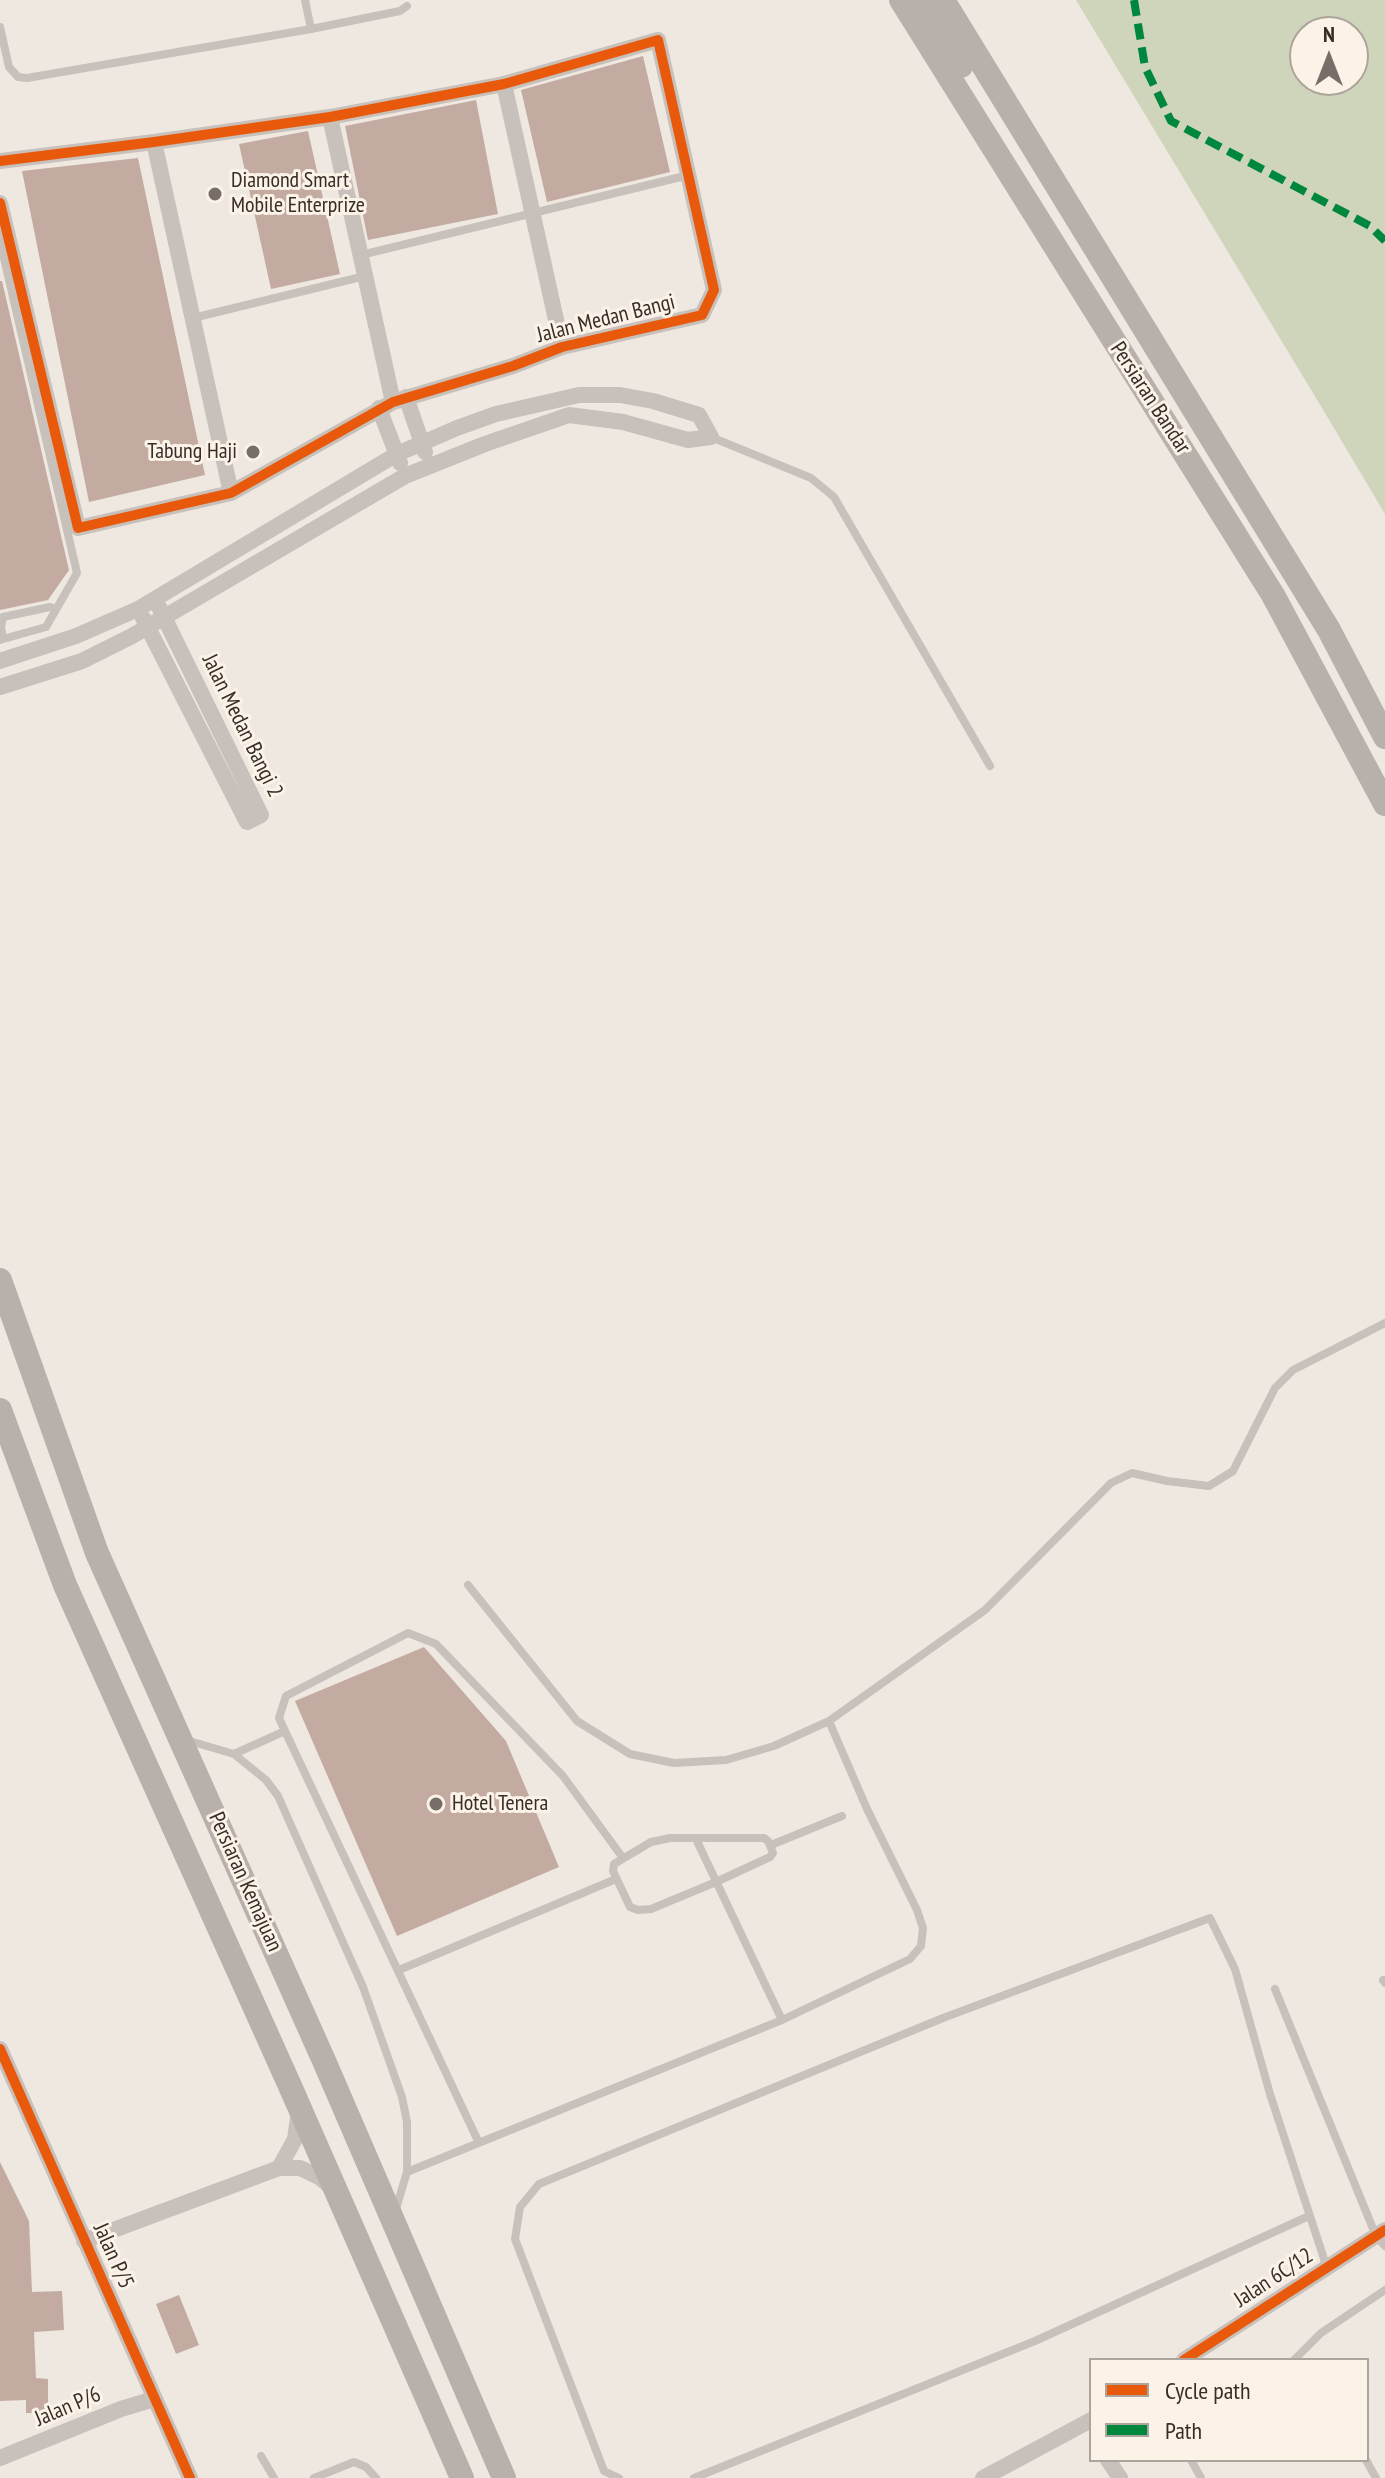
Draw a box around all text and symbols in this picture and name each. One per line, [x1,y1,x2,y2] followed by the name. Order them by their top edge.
[1289,16,1369,96] north arrow
[1323,20,1335,48] text: N
[231,168,365,220] place label: Diamond Smart Mobile Enterprize
[206,185,224,203] marker: Diamond Smart Mobile Enterprize
[534,289,678,349] street label: Jalan Medan Bangi
[1104,337,1196,459] street label: Persiaran Bandar
[147,439,237,465] place label: Tabung Haji
[244,443,262,461] marker: Tabung Haji
[196,650,288,802] street label: Jalan Medan Bangi 2
[452,1791,548,1817] place label: Hotel Tenera
[427,1795,445,1813] marker: Hotel Tenera
[203,1808,287,1956] street label: Persiaran Kemajuan
[87,2219,139,2293] street label: Jalan P/5
[1230,2243,1318,2313] street label: Jalan 6C/12
[1089,2358,1369,2462] legend
[1165,2375,1251,2406] text: Cycle path
[31,2381,105,2433] street label: Jalan P/6
[1165,2415,1202,2446] text: Path

